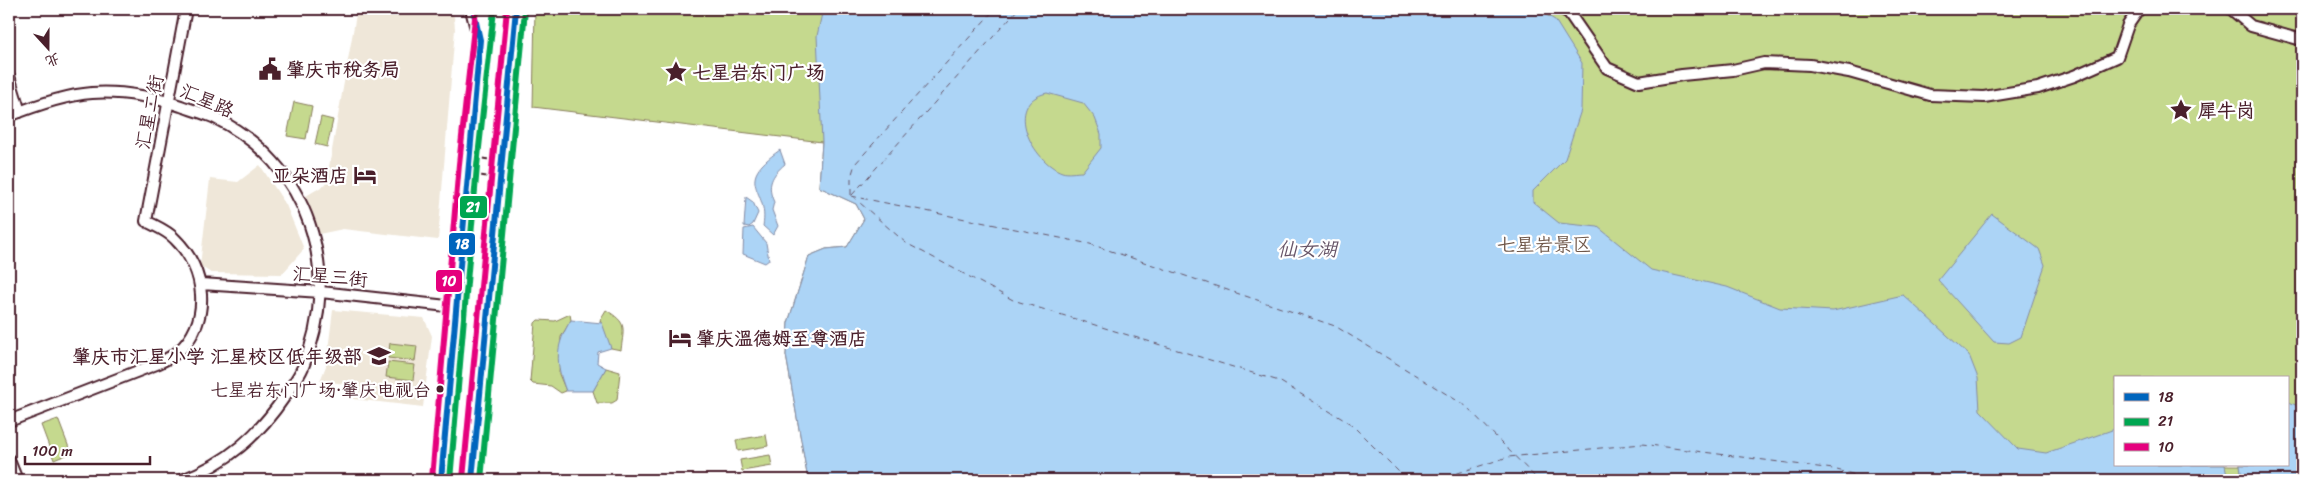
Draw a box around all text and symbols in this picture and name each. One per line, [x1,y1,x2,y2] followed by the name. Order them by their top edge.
[22,22,72,72] north arrow
[41,45,63,74] text: 北
[286,53,400,86] place label: 肇庆市税务局
[257,56,283,82] public building icon: 肇庆市税务局
[692,56,825,89] place label: 七星岩东门广场
[663,59,689,85] place icon: 七星岩东门广场
[126,72,173,153] street label: 汇星二街
[174,74,239,127] street label: 汇星路
[2198,94,2255,127] place label: 犀牛岗
[2168,97,2194,123] place icon: 犀牛岗
[272,159,348,192] place label: 亚朵酒店
[352,162,378,188] hotel icon: 亚朵酒店
[459,195,488,219] line badge: 21
[465,195,480,220] text: 21
[1496,228,1592,261] park label: 七星岩景区
[448,232,476,256] line badge: 18
[455,232,470,257] text: 18
[1277,232,1339,267] water label: 仙女湖
[291,257,369,296] street label: 汇星三街
[435,269,463,293] line badge: 10
[442,269,457,294] text: 10
[696,322,867,355] place label: 肇庆温德姆至尊酒店
[667,325,693,351] hotel icon: 肇庆温德姆至尊酒店
[72,340,362,373] place label: 肇庆市汇星小学 汇星校区低年级部
[366,343,392,369] school or university icon: 肇庆市汇星小学 汇星校区低年级部
[210,374,431,406] place label: 七星岩东门广场·肇庆电视台
[2114,376,2288,466] legend
[435,384,445,394] marker: 七星岩东门广场·肇庆电视台
[2158,384,2173,410] text: 18
[2158,408,2173,434] text: 21
[25,434,150,466] scale bar
[2158,434,2174,460] text: 10
[32,438,73,464] text: 100 m

